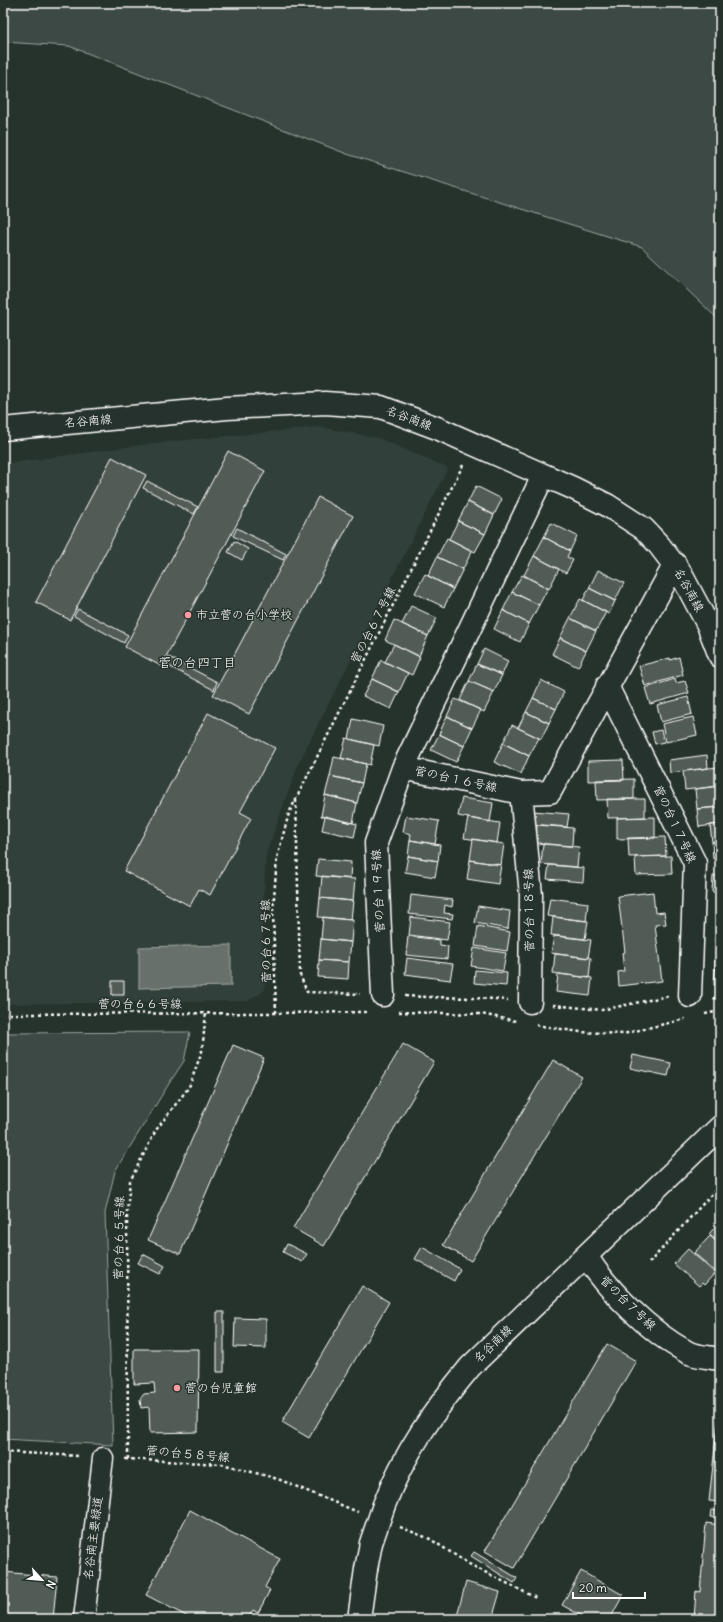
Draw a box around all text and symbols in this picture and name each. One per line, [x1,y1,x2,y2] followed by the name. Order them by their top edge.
[384,402,434,433] street label: 名谷南線
[63,411,113,430] street label: 名谷南線
[671,565,708,614] street label: 名谷南線
[347,584,398,666] street label: 菅の台６７号線
[196,607,292,622] place label: 市立菅の台小学校
[183,610,193,620] marker: 市立菅の台小学校
[158,654,236,671] district label: 菅の台四丁目
[413,762,499,795] street label: 菅の台１６号線
[651,783,700,865] street label: 菅の台１７号線
[368,849,387,933] street label: 菅の台１９号線
[520,868,537,952] street label: 菅の台１８号線
[257,899,274,983] street label: 菅の台６７号線
[98,996,182,1011] street label: 菅の台６６号線
[110,1196,127,1280] street label: 菅の台６５号線
[597,1272,659,1333] street label: 菅の台７号線
[470,1322,515,1366] street label: 名谷南線
[185,1380,257,1395] place label: 菅の台児童館
[172,1383,182,1393] marker: 菅の台児童館
[146,1442,231,1465] street label: 菅の台５８号線
[80,1495,105,1581] street label: 名谷南主要緑道
[22,1560,62,1600] north arrow
[573,1574,645,1600] scale bar
[43,1578,59,1591] text: N
[579,1580,607,1595] text: 20 m

